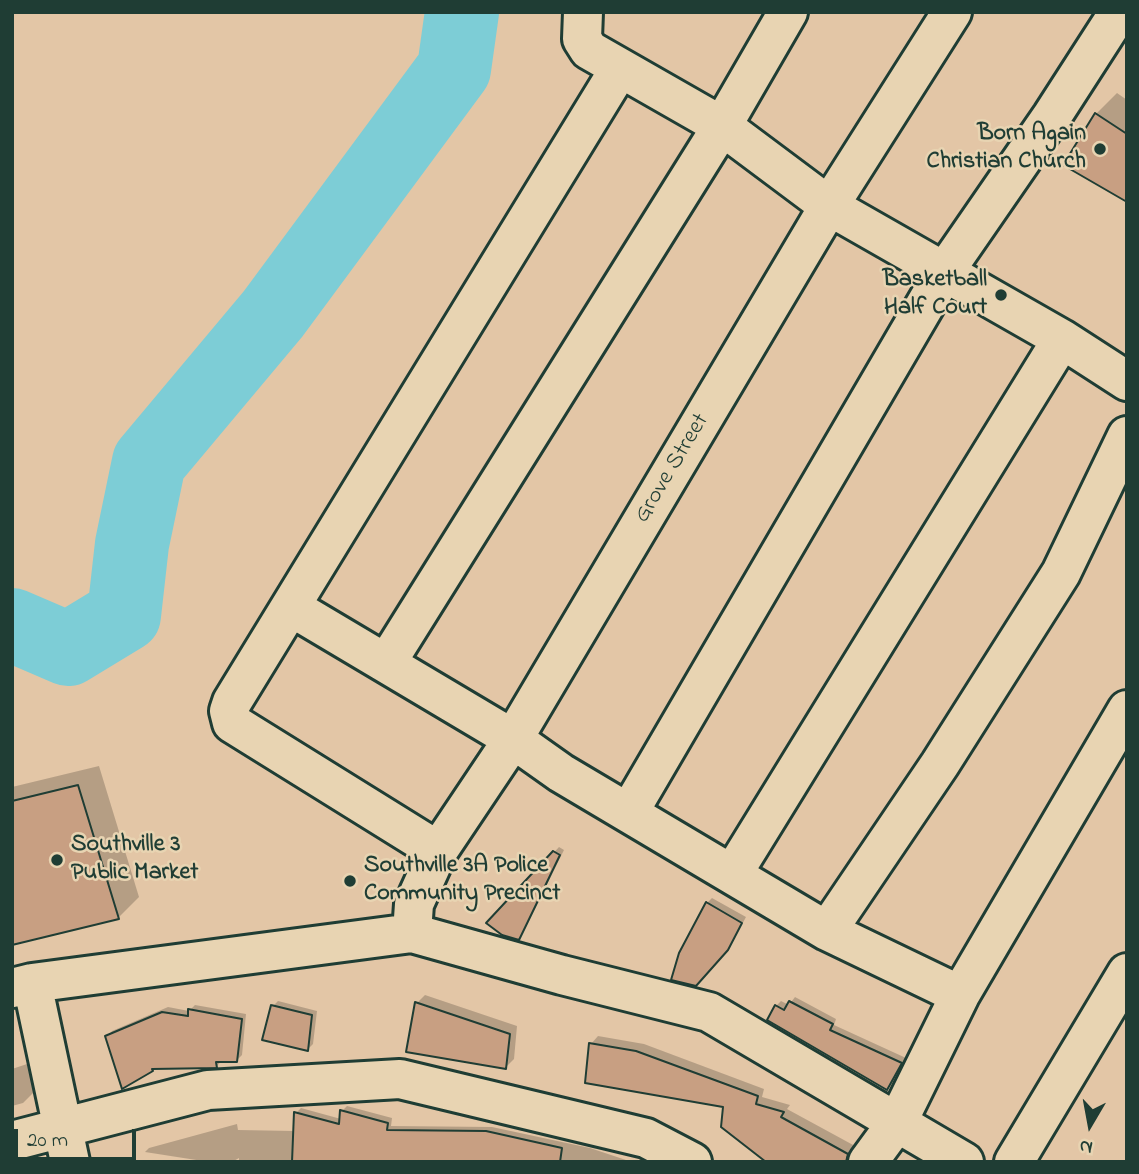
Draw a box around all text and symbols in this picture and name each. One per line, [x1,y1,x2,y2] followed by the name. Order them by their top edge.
[927,121,1086,177] place label: Born Again Christian Church
[1092,141,1108,157] marker: Born Again Christian Church
[883,267,987,323] place label: Basketball Half Court
[993,287,1009,303] marker: Basketball Half Court
[629,409,717,529] street label: Grove Street
[71,832,198,888] place label: Southville 3 Public Market
[49,852,65,868] marker: Southville 3 Public Market
[364,853,560,909] place label: Southville 3A Police Community Precinct
[342,873,358,889] marker: Southville 3A Police Community Precinct
[1055,1090,1125,1160] north arrow
[18,1114,140,1158] scale bar
[27,1126,68,1156] text: 20 m
[1078,1132,1095,1161] text: N

